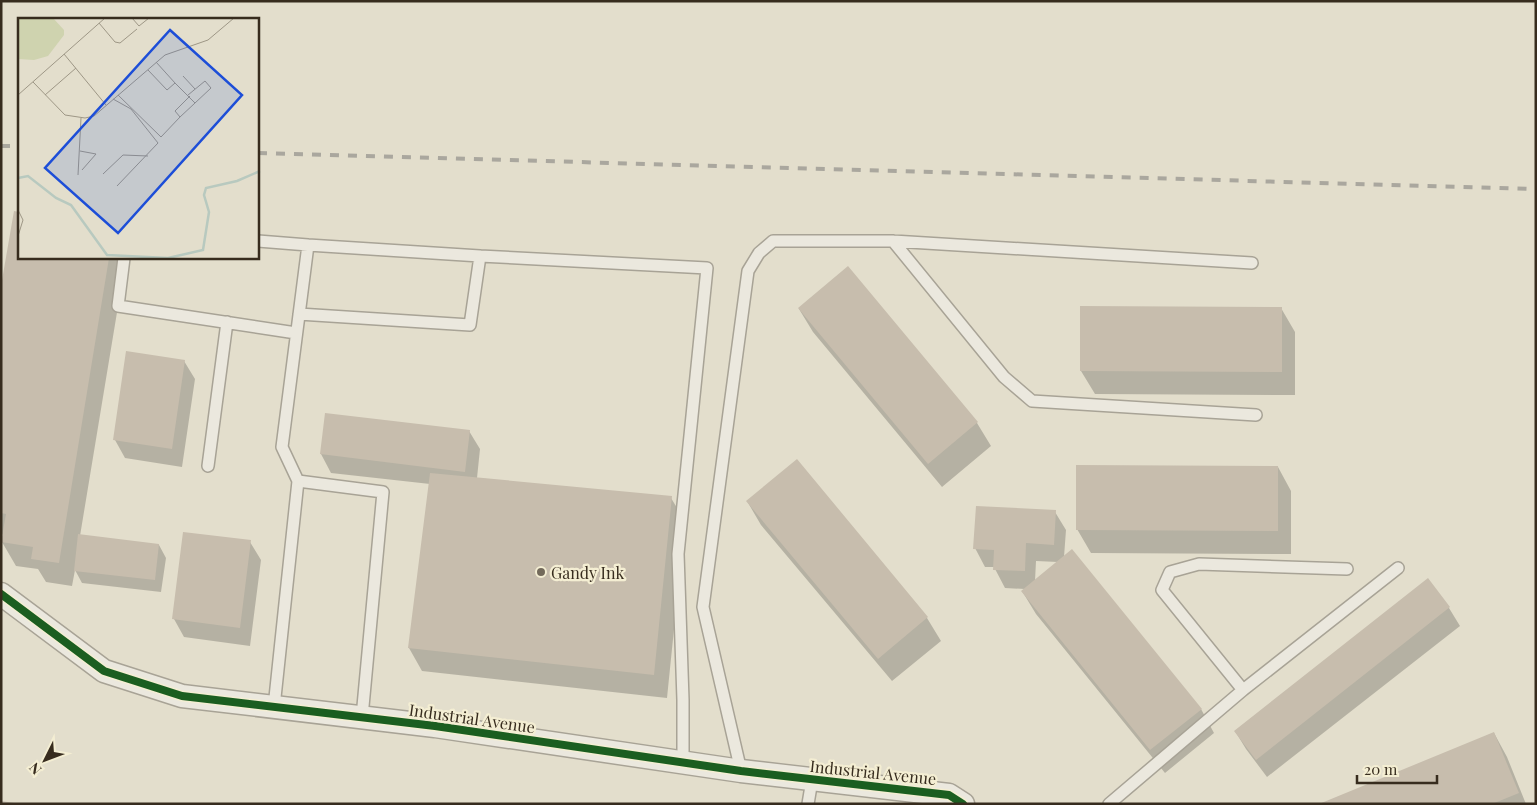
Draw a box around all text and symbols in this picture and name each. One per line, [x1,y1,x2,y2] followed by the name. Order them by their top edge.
[18,18,259,259] inset map
[551,562,625,583] place label: Gandy Ink
[535,566,547,578] marker: Gandy Ink
[408,699,536,737] street label: Industrial Avenue
[20,735,70,785] north arrow
[1357,752,1437,784] scale bar
[809,755,937,789] street label: Industrial Avenue
[25,759,45,779] text: N
[1364,759,1398,779] text: 20 m

